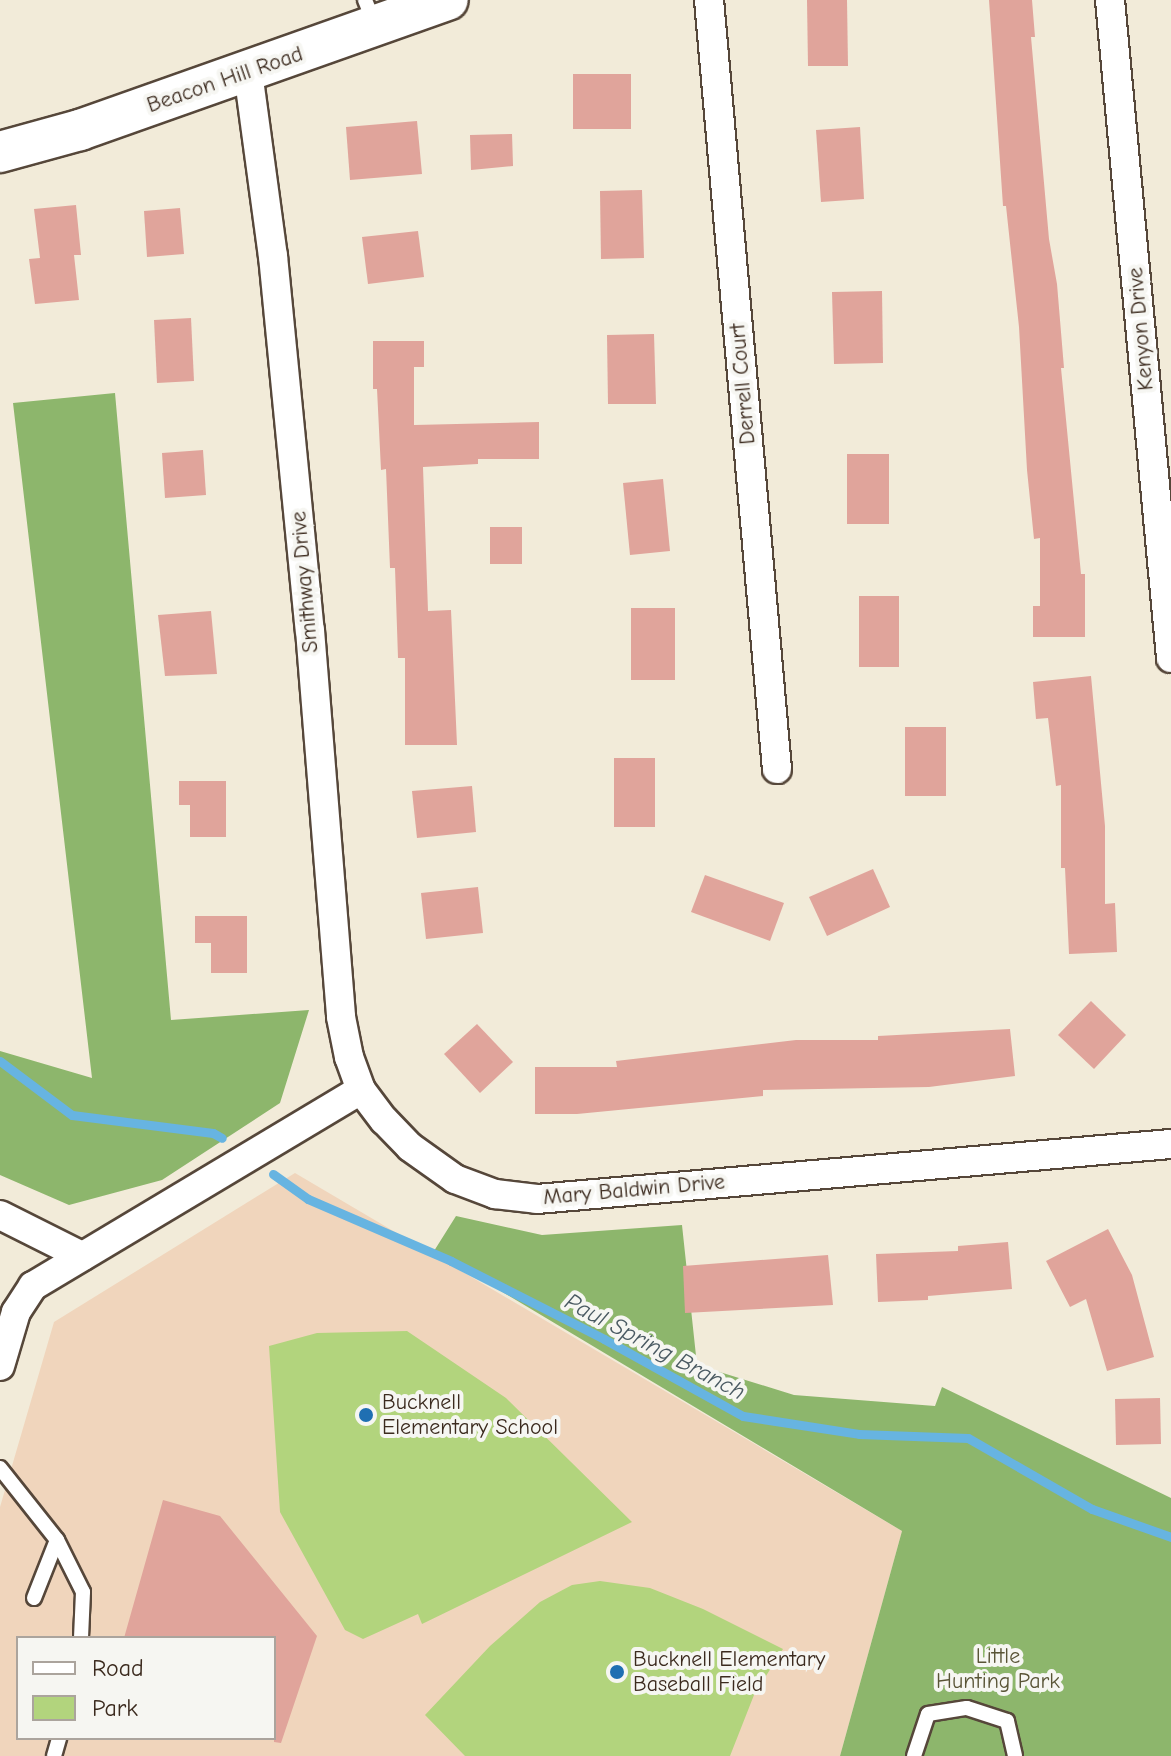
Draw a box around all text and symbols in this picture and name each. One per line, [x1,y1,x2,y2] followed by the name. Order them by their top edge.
[144,41,306,119] street label: Beacon Hill Road
[1122,266,1160,392] street label: Kenyon Drive
[725,322,761,446] street label: Derrell Court
[286,510,324,654] street label: Smithway Drive
[542,1169,726,1211] street label: Mary Baldwin Drive
[560,1287,750,1407] water label: Paul Spring Branch
[382,1389,558,1440] place label: Bucknell Elementary School
[357,1406,375,1424] marker: Bucknell Elementary School
[16,1636,276,1740] legend
[936,1643,1060,1694] park label: Little Hunting Park
[633,1646,825,1698] place label: Bucknell Elementary Baseball Field
[92,1654,144,1682] text: Road
[608,1663,626,1681] marker: Bucknell Elementary Baseball Field
[92,1694,138,1722] text: Park

